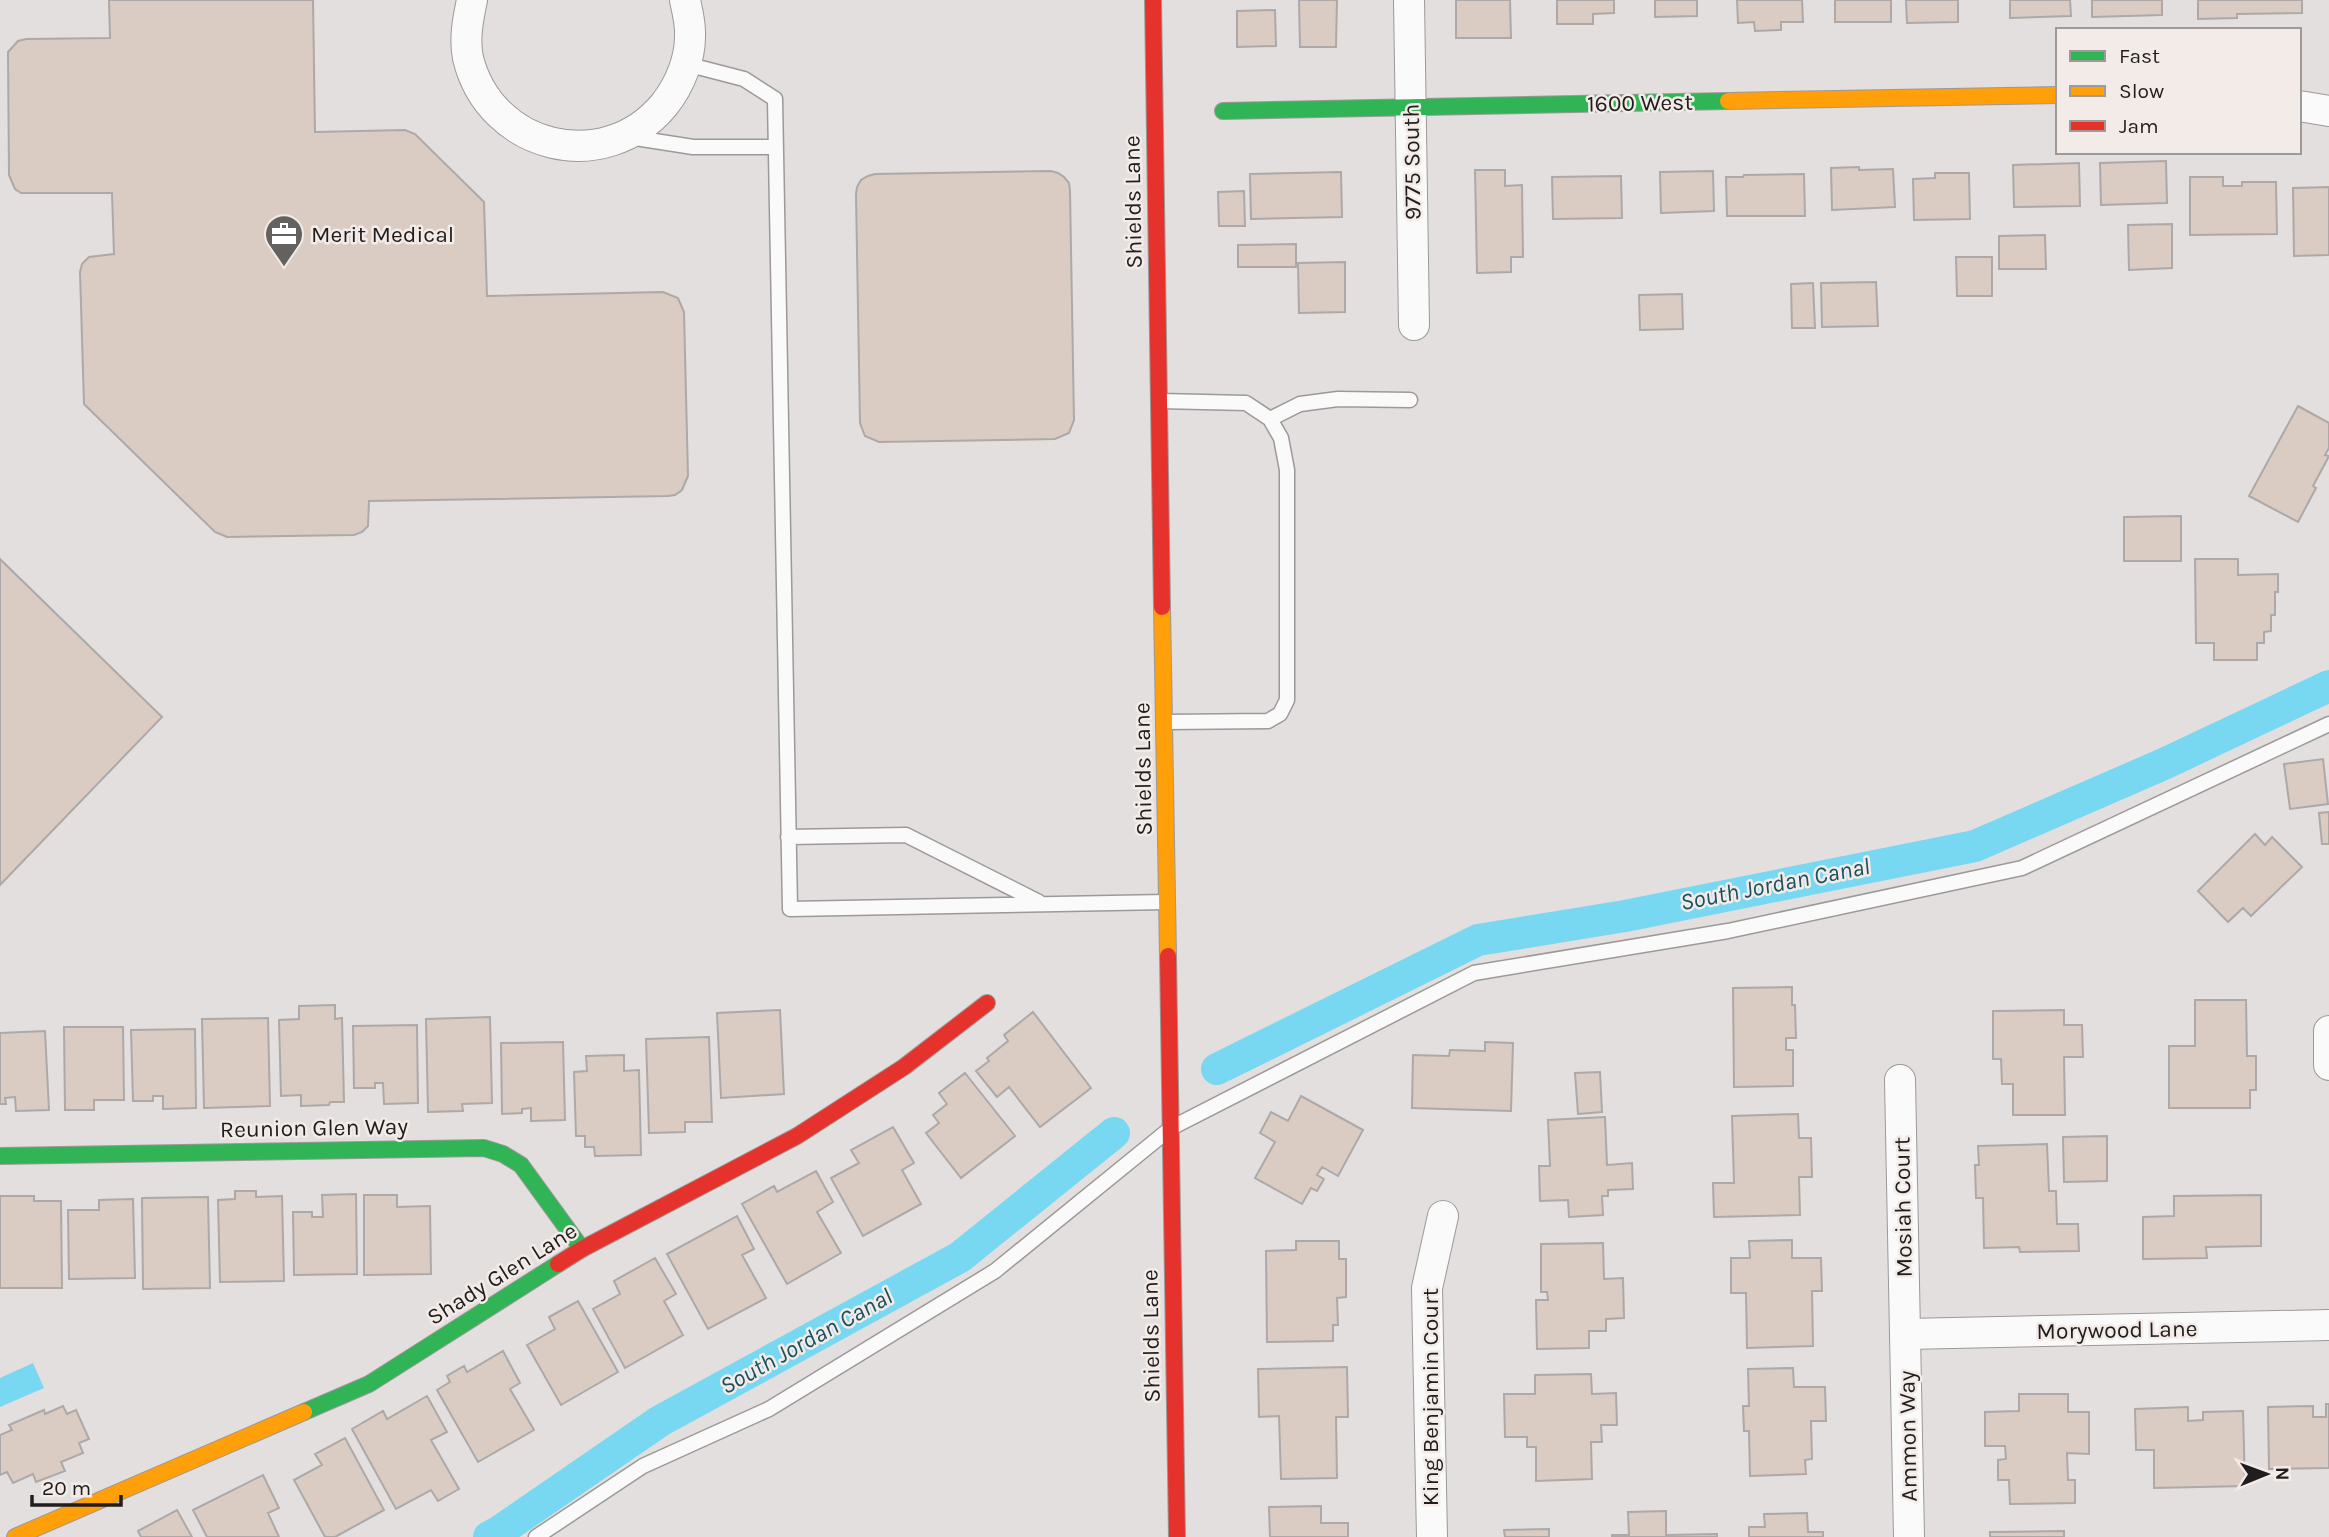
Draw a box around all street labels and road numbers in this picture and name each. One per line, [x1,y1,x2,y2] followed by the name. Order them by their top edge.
[1587,89,1694,117] street label: 1600 West
[1397,104,1427,220] street label: 9775 South
[1118,135,1148,269] street label: Shields Lane
[1128,702,1158,836] street label: Shields Lane
[220,1113,409,1143] street label: Reunion Glen Way
[1888,1136,1918,1278] street label: Mosiah Court
[422,1217,582,1331] street label: Shady Glen Lane
[1136,1269,1166,1403] street label: Shields Lane
[1417,1288,1444,1506] street label: King Benjamin Court
[2036,1315,2198,1345] street label: Morywood Lane
[1893,1370,1923,1502] street label: Ammon Way

